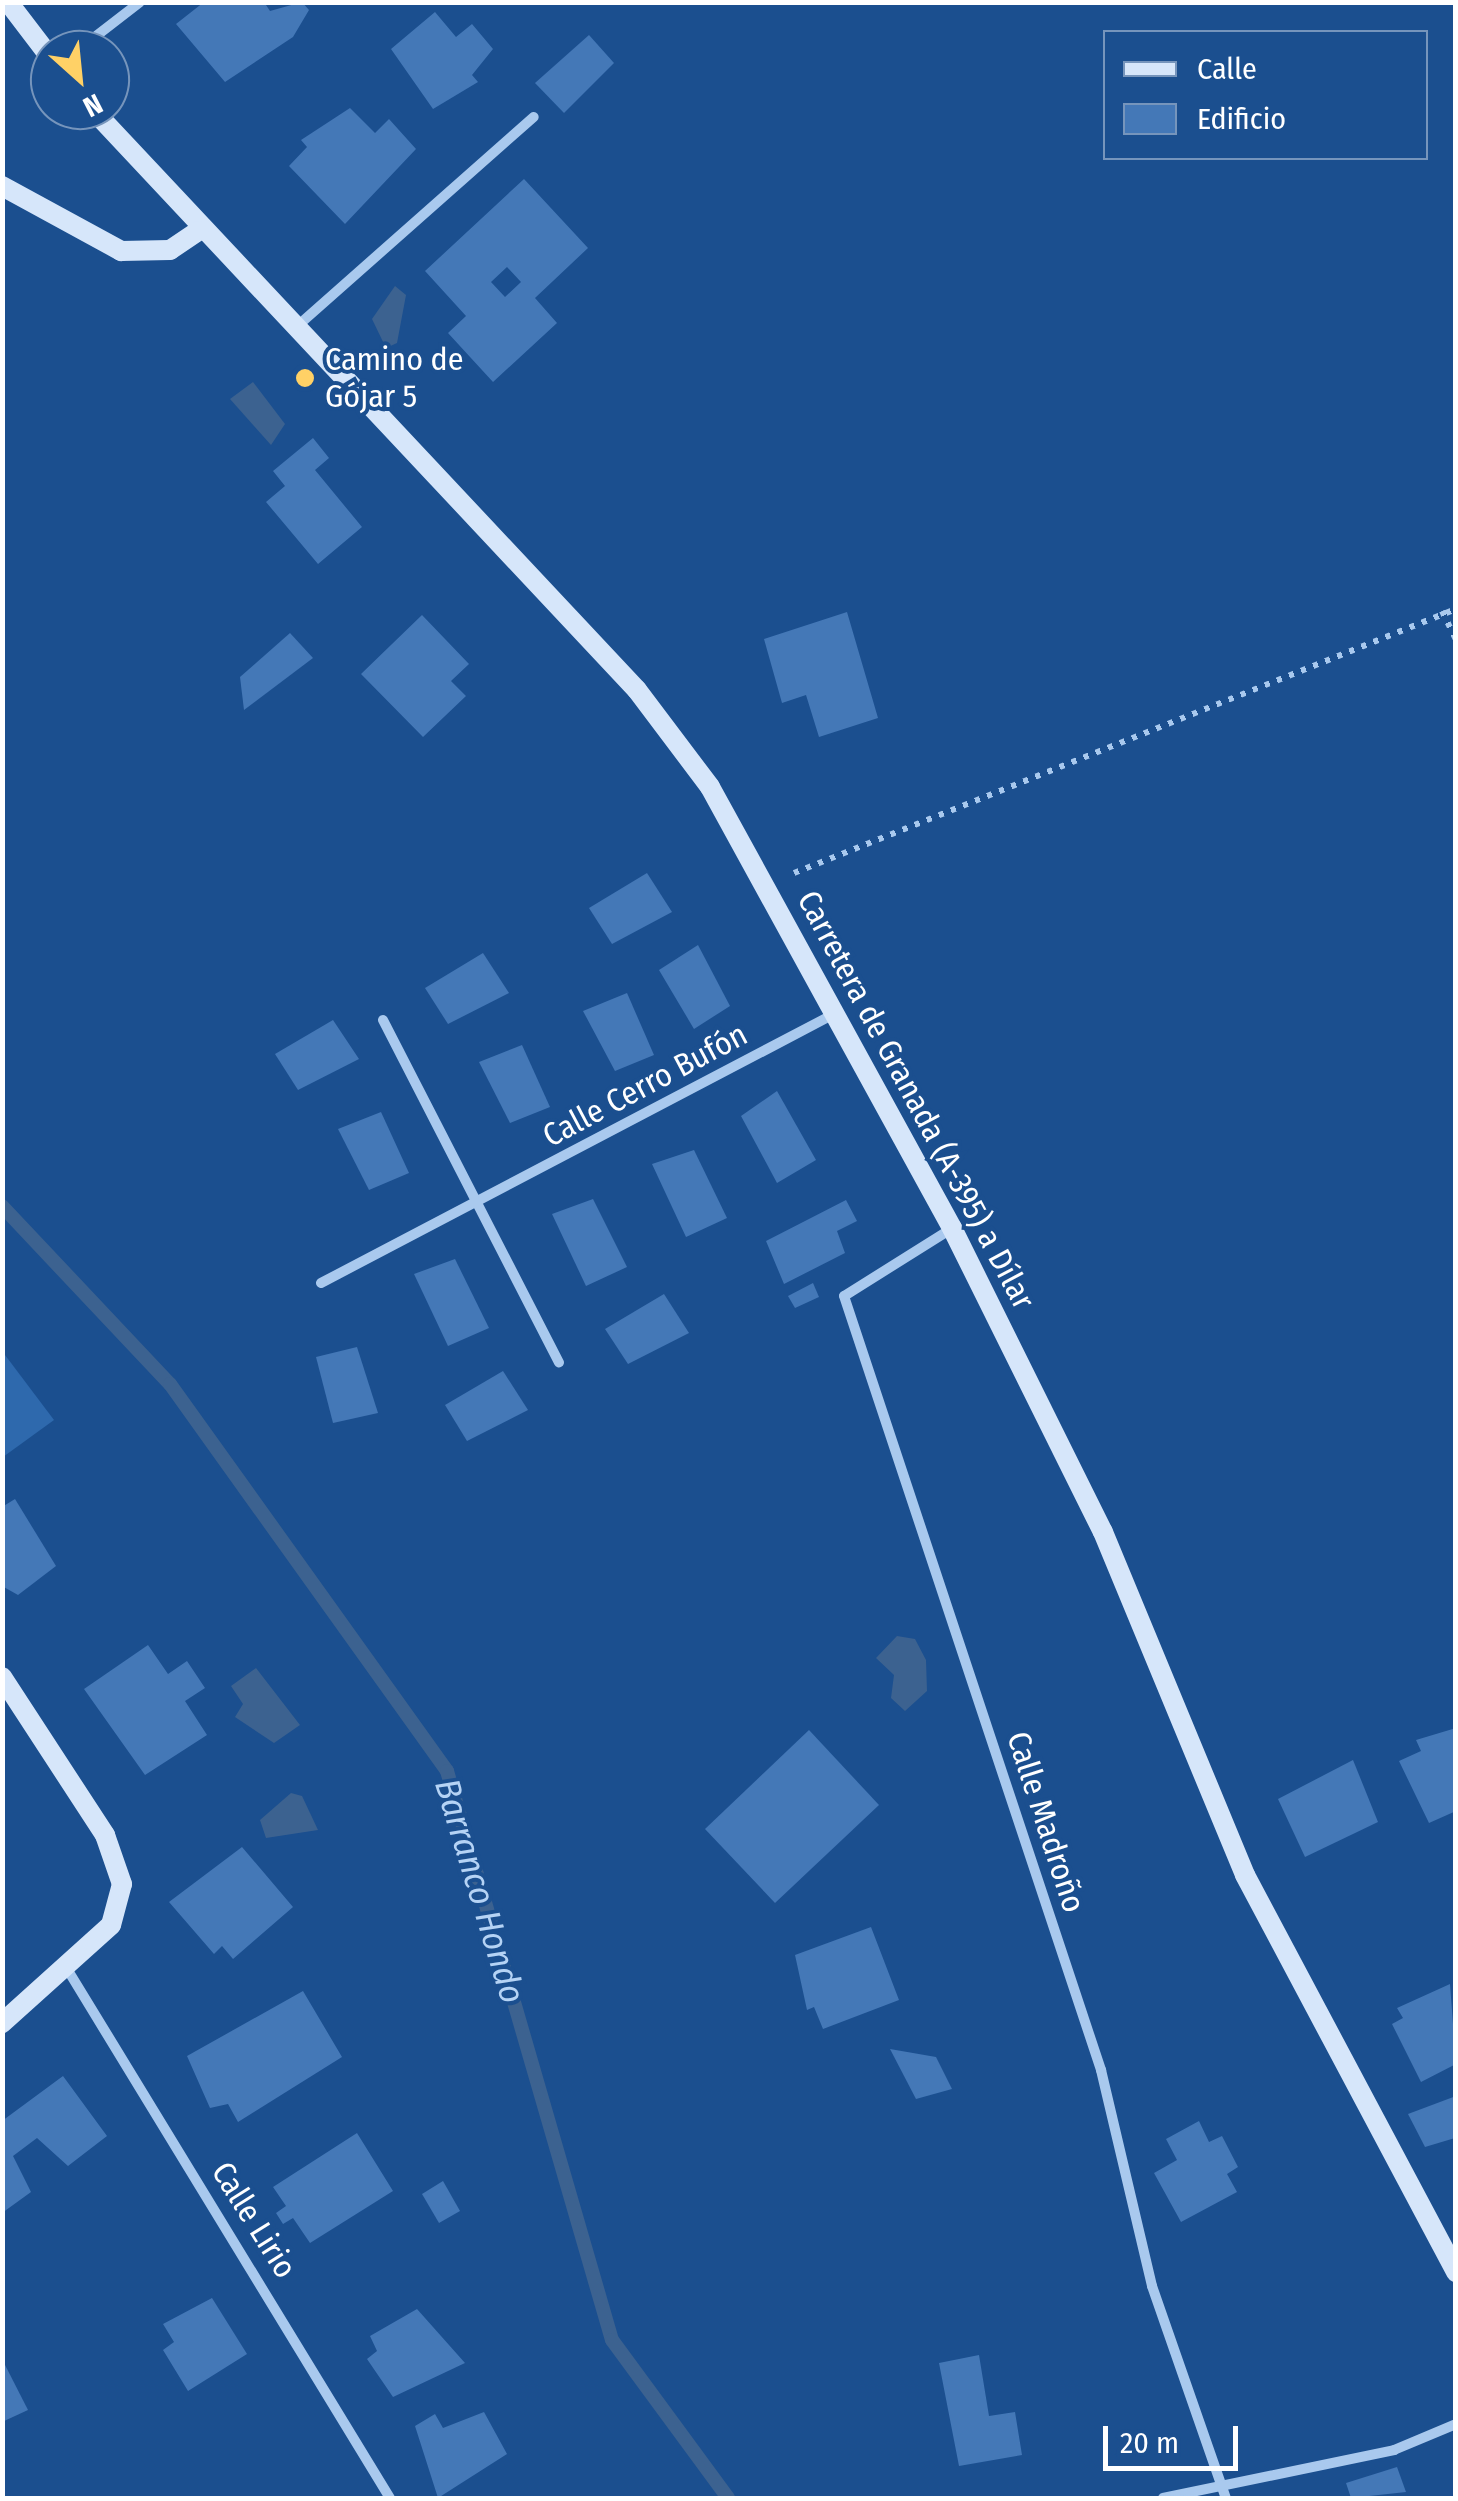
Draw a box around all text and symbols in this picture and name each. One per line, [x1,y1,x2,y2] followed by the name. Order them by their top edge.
[30,30,130,130] north arrow
[1103,30,1428,160] legend
[1197,51,1257,87] text: Calle
[78,87,108,124] text: N
[1197,101,1286,137] text: Edificio
[325,341,463,416] place label: Camino de Gójar 5
[294,367,316,389] marker: Camino de Gójar 5
[789,884,1043,1316] street label: Carretera de Granada (A-395) a Dílar
[536,1015,754,1155] street label: Calle Cerro Bufón
[999,1727,1093,1917] street label: Calle Madroño
[426,1774,534,2008] water label: Barranco Hondo
[203,2155,305,2285] street label: Calle Lirio
[1108,2406,1243,2468] scale bar
[1120,2425,1179,2461] text: 20 m

